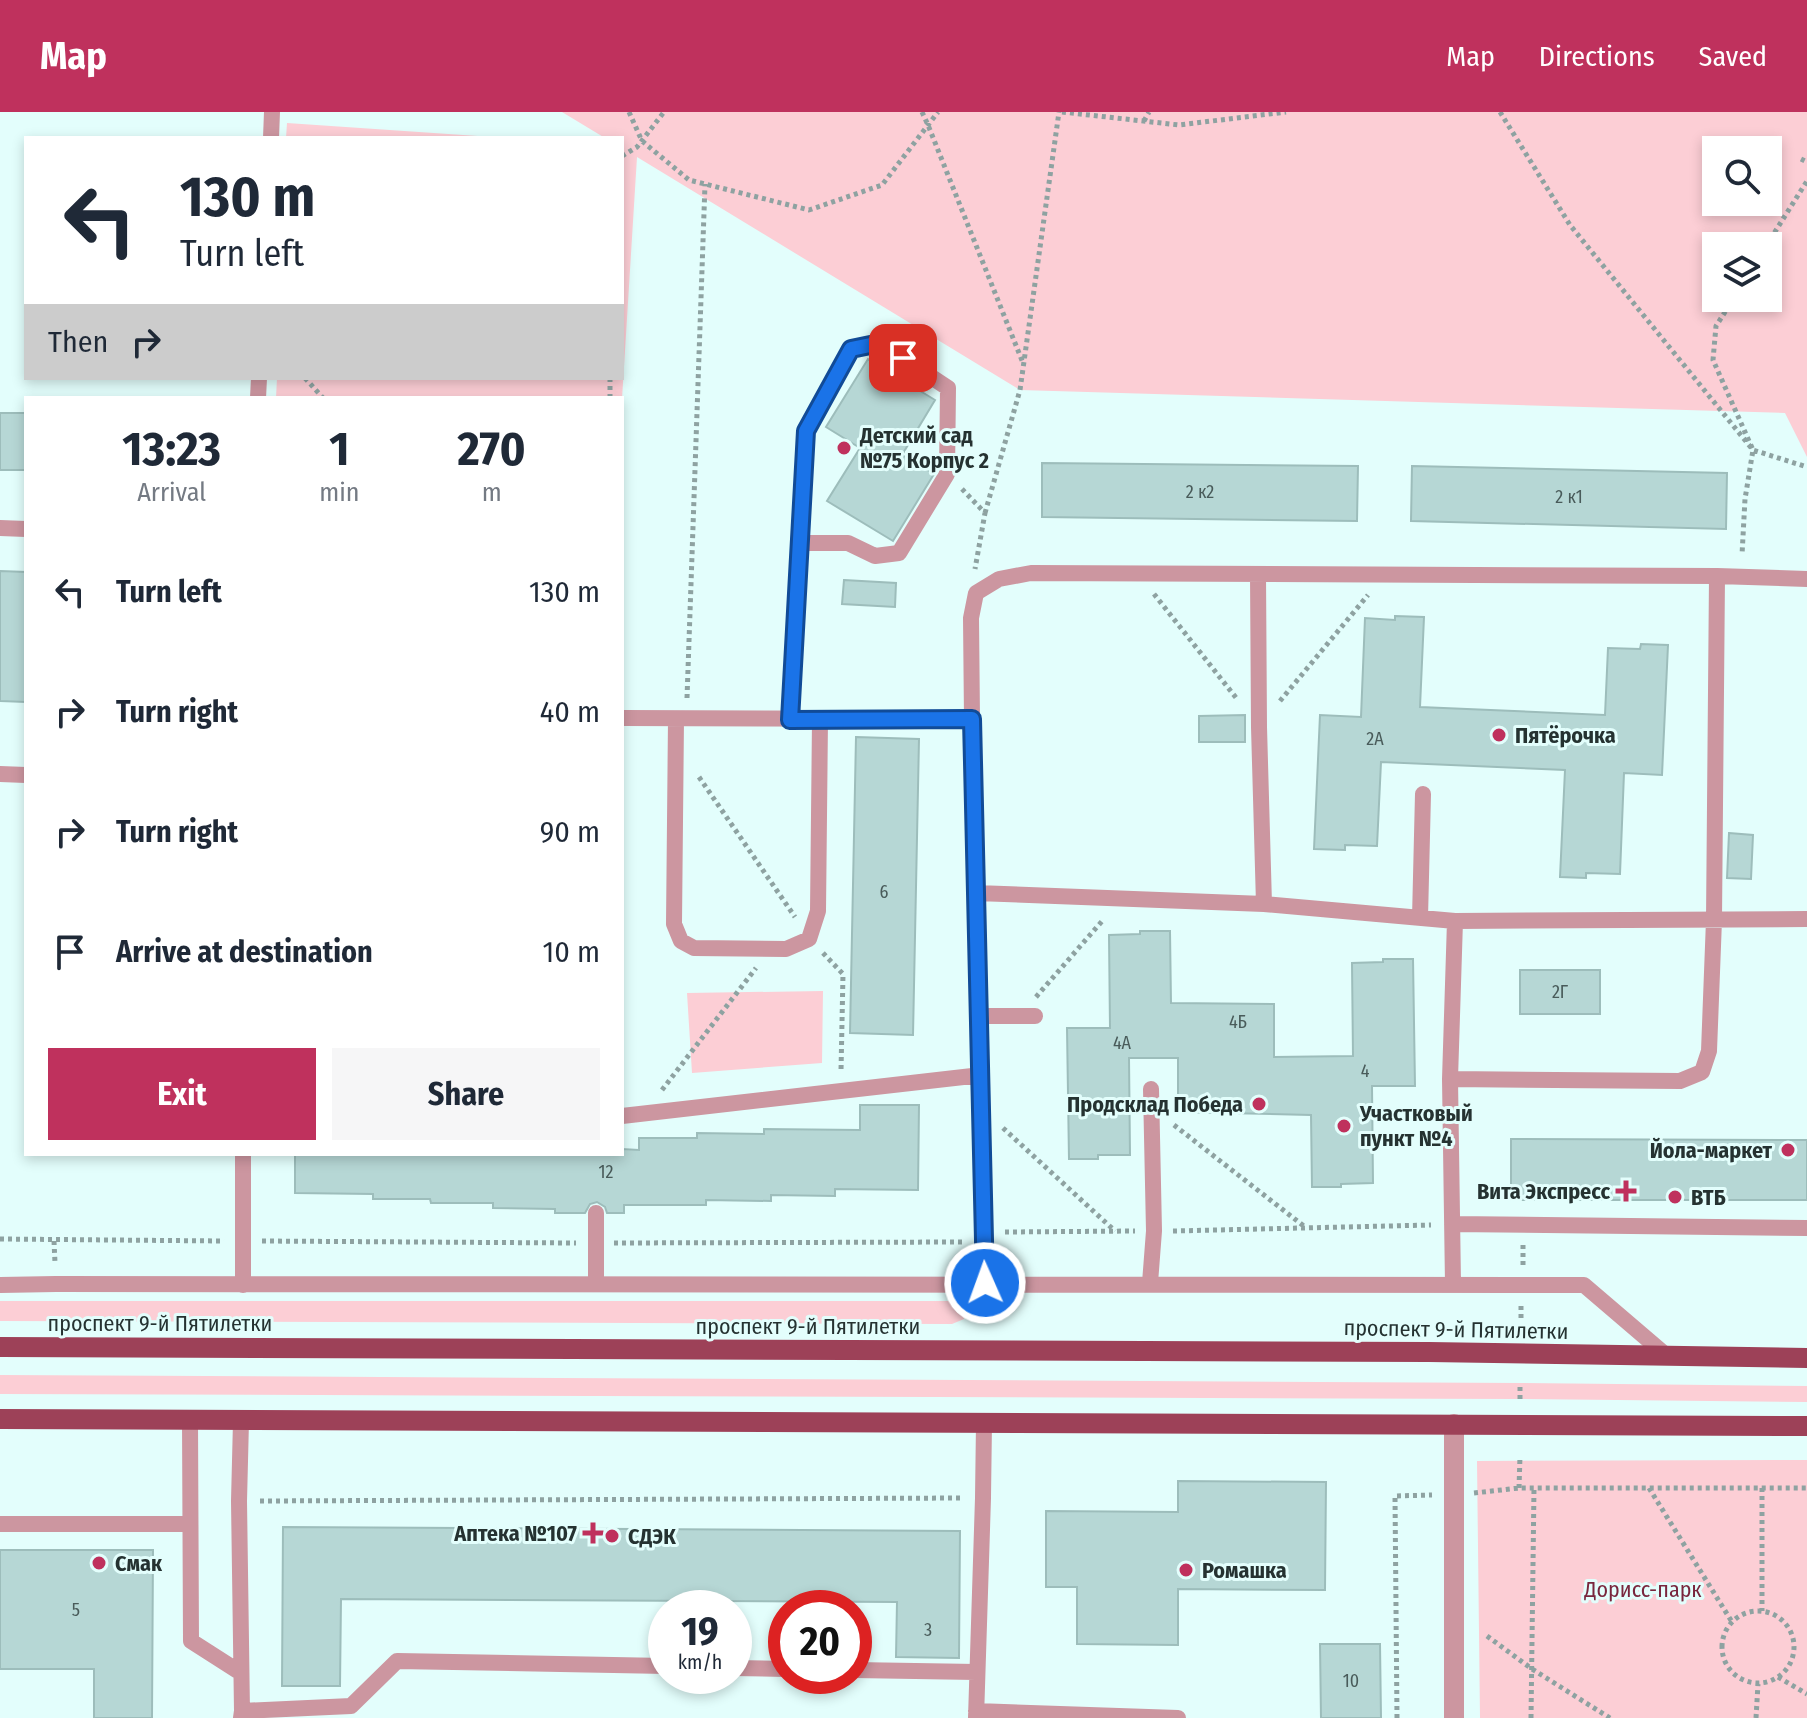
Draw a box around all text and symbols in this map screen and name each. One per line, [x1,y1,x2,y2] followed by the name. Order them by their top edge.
[40,33,107,79] text: Map
[1446,40,1495,73] text: Map
[1539,40,1655,73] text: Directions
[1699,40,1767,73] text: Saved
[1702,136,1782,312] map controls
[1702,136,1782,216] button: search
[180,164,315,231] text: 130 m
[48,168,152,272] icon: left
[180,232,304,276] text: Turn left
[1702,232,1782,312] button: layers
[124,320,168,364] icon: right
[48,324,108,360] text: Then
[869,324,937,392] pin
[881,336,925,380] icon: arrive
[122,420,221,478] text: 13:23
[329,420,350,478] text: 1
[458,420,526,478] text: 270
[859,422,989,474] place label: Детский сад №75 Корпус 2
[835,439,853,457] marker: Детский сад №75 Корпус 2
[137,477,206,508] text: Arrival
[319,477,359,508] text: min
[482,477,502,508] text: m
[1186,481,1214,503] house number: 2 к2
[1555,486,1583,508] house number: 2 к1
[48,570,92,614] icon: left
[116,574,222,610] text: Turn left
[529,574,600,610] text: 130 m
[48,690,92,734] icon: right
[116,694,238,730] text: Turn right
[540,694,600,730] text: 40 m
[1515,722,1616,749] place label: Пятёрочка
[1490,726,1508,744] marker: Пятёрочка
[1366,728,1384,750] house number: 2А
[48,810,92,854] icon: right
[116,814,238,850] text: Turn right
[540,814,600,850] text: 90 m
[880,881,889,903] house number: 6
[48,930,92,974] icon: arrive
[116,934,373,970] text: Arrive at destination
[543,934,600,970] text: 10 m
[1552,981,1569,1003] house number: 2Г
[1229,1011,1247,1033] house number: 4Б
[1113,1032,1132,1054] house number: 4А
[48,1048,316,1140] button: Exit
[332,1048,600,1140] button: Share
[1361,1060,1370,1082] house number: 4
[1067,1091,1243,1118] place label: Продсклад Победа
[1250,1095,1268,1113] marker: Продсклад Победа
[1359,1100,1473,1152] place label: Участковый пункт №4
[1335,1117,1353,1135] marker: Участковый пункт №4
[1650,1137,1773,1164] place label: Йола-маркет
[1779,1141,1797,1159] marker: Йола-маркет
[599,1161,614,1183] house number: 12
[1477,1178,1610,1205] place label: Вита Экспресс
[1617,1182,1635,1200] marker: Вита Экспресс
[1691,1184,1726,1211] place label: ВТБ
[1666,1188,1684,1206] marker: ВТБ
[943,1241,1027,1325] position arrow
[48,1310,272,1337] street label: проспект 9-й Пятилетки
[696,1313,920,1340] street label: проспект 9-й Пятилетки
[1343,1314,1569,1345] street label: проспект 9-й Пятилетки
[453,1520,578,1547] place label: Аптека №107
[628,1523,676,1550] place label: СДЭК
[584,1524,602,1542] marker: Аптека №107
[603,1527,621,1545] marker: СДЭК
[115,1550,163,1577] place label: Смак
[90,1554,108,1572] marker: Смак
[1202,1557,1287,1584] place label: Ромашка
[1177,1561,1195,1579] marker: Ромашка
[1583,1576,1702,1603] park label: Дорисс-парк
[768,1590,872,1694] speed limit sign: 20
[72,1599,80,1621] house number: 5
[681,1608,719,1656] text: 19
[924,1619,932,1641] house number: 3
[678,1650,722,1674] text: km/h
[1343,1670,1359,1692] house number: 10

